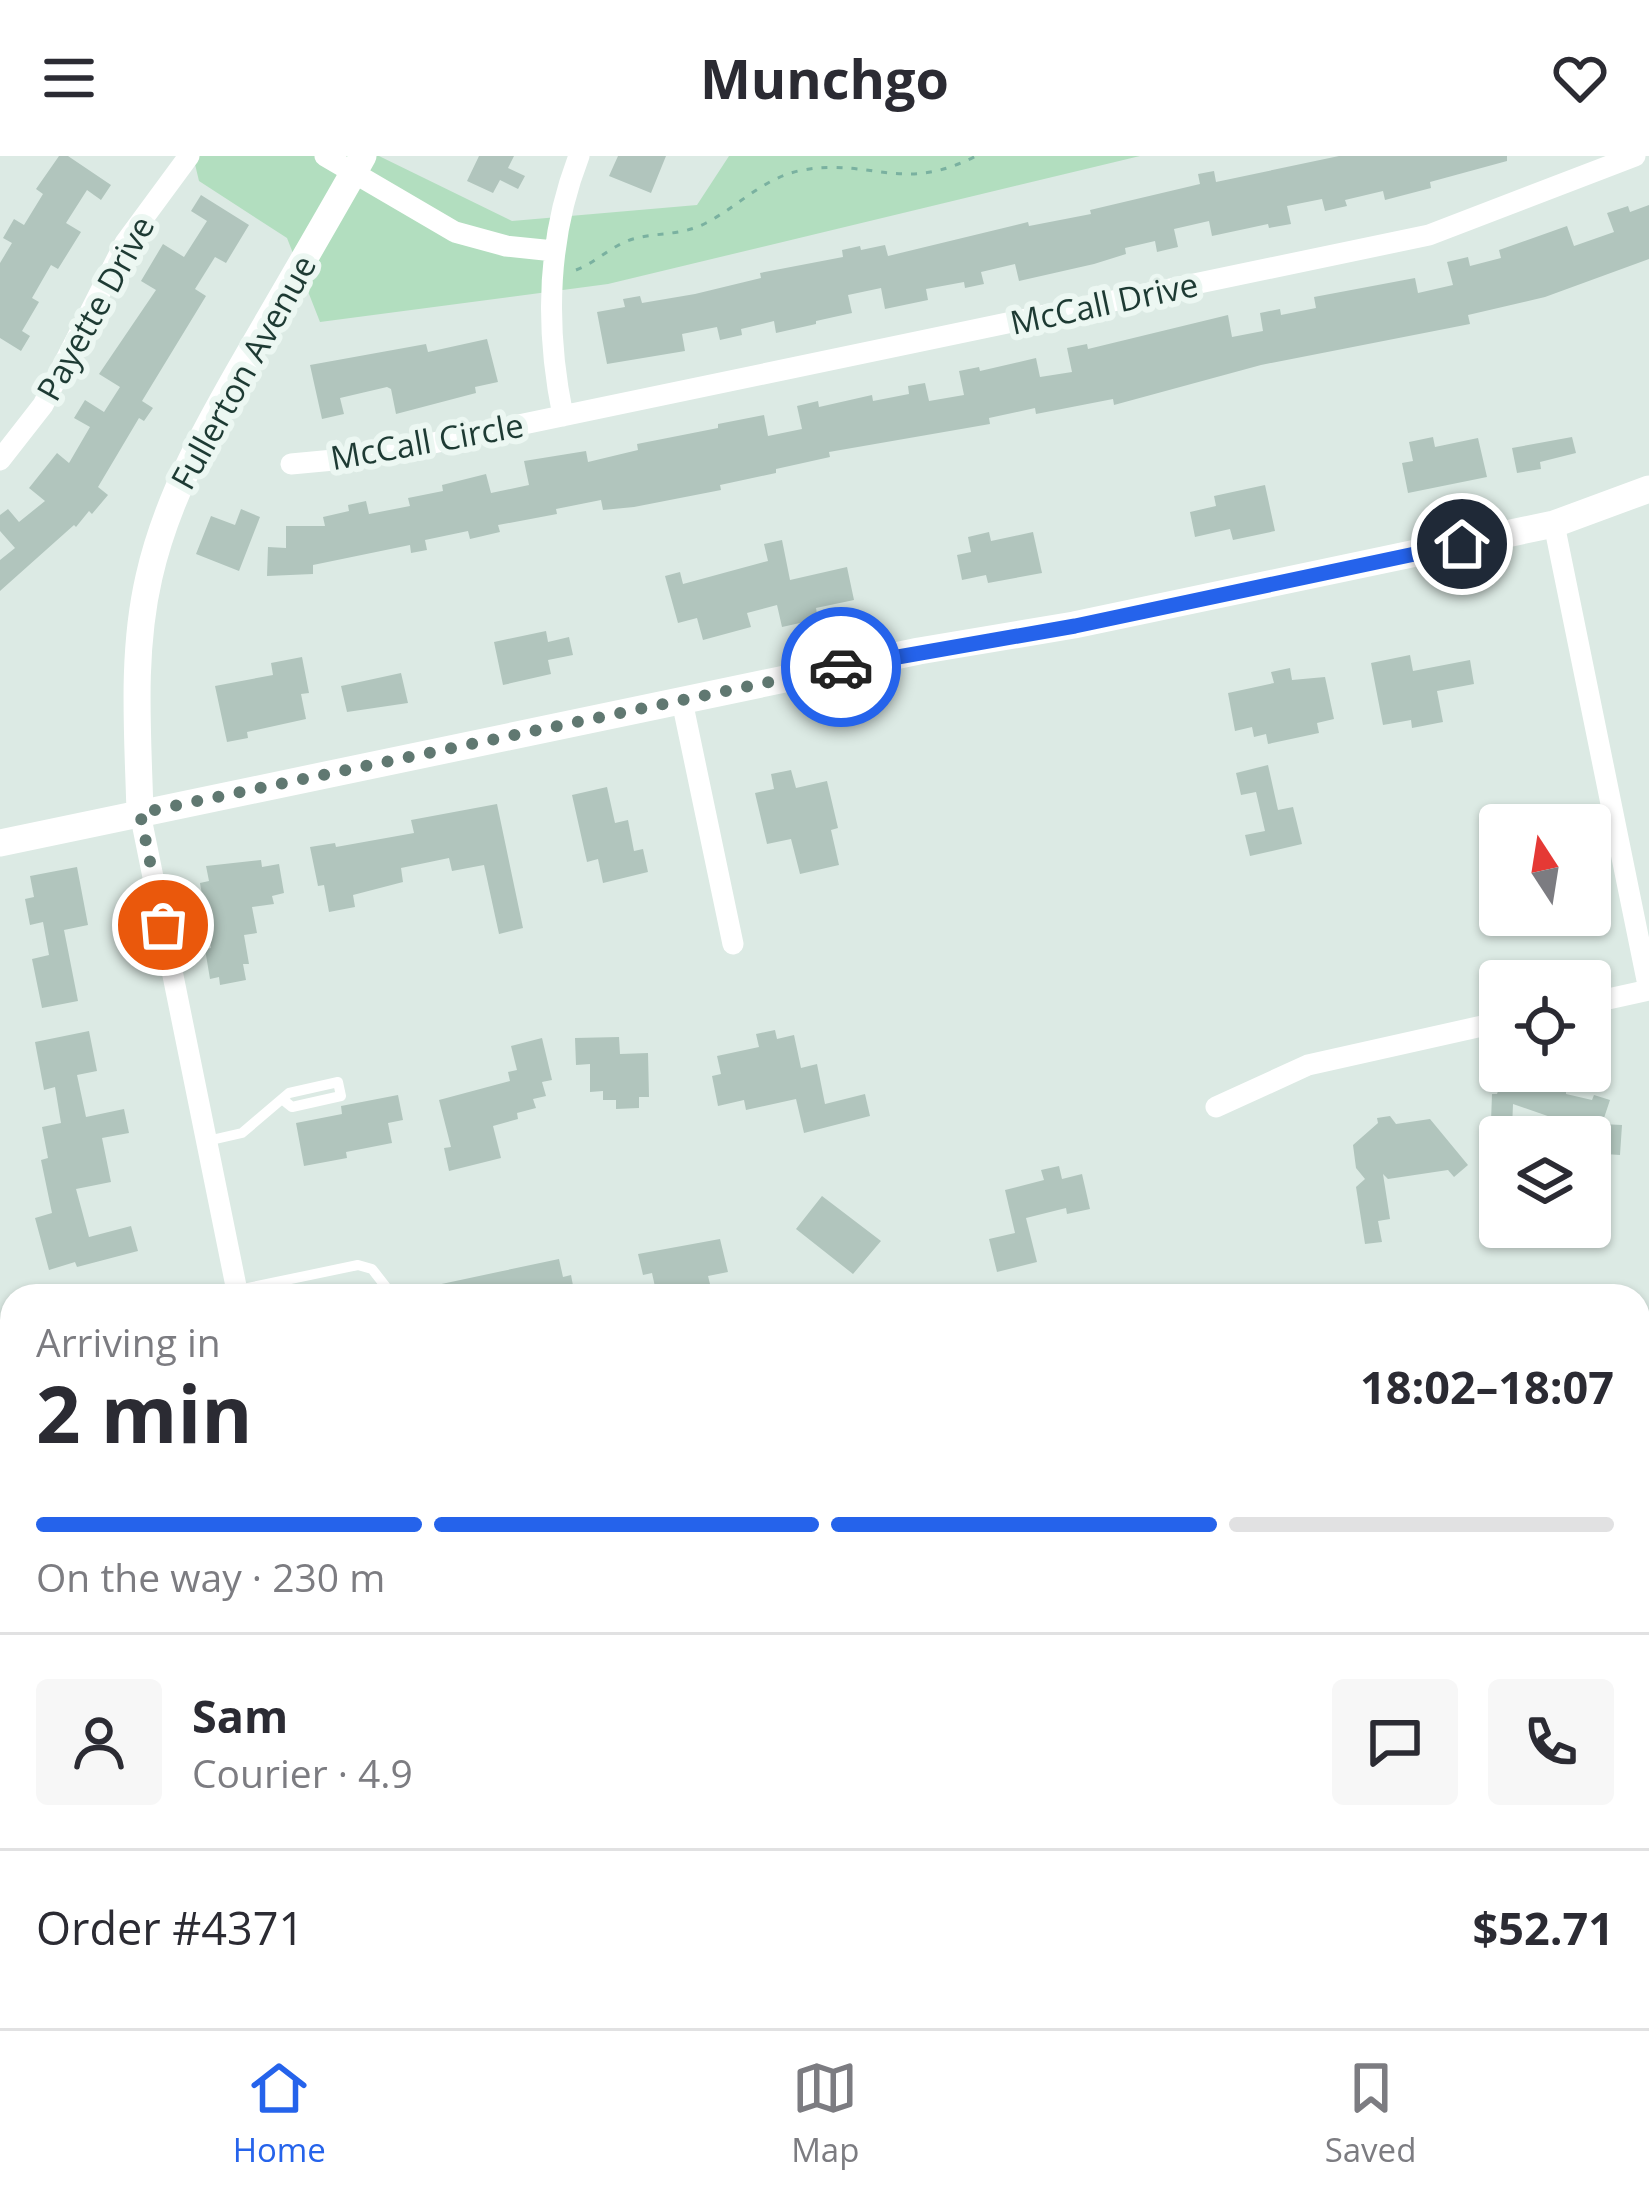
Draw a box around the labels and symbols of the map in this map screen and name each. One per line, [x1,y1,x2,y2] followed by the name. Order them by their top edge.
[26,208,164,408] street label: Payette Drive
[160,247,326,497] street label: Fullerton Avenue
[1006,261,1202,345] street label: McCall Drive
[327,402,527,480] street label: McCall Circle
[1411,493,1513,595] pin
[781,607,901,727] courier
[1479,804,1611,936] north arrow
[112,874,214,976] pin

